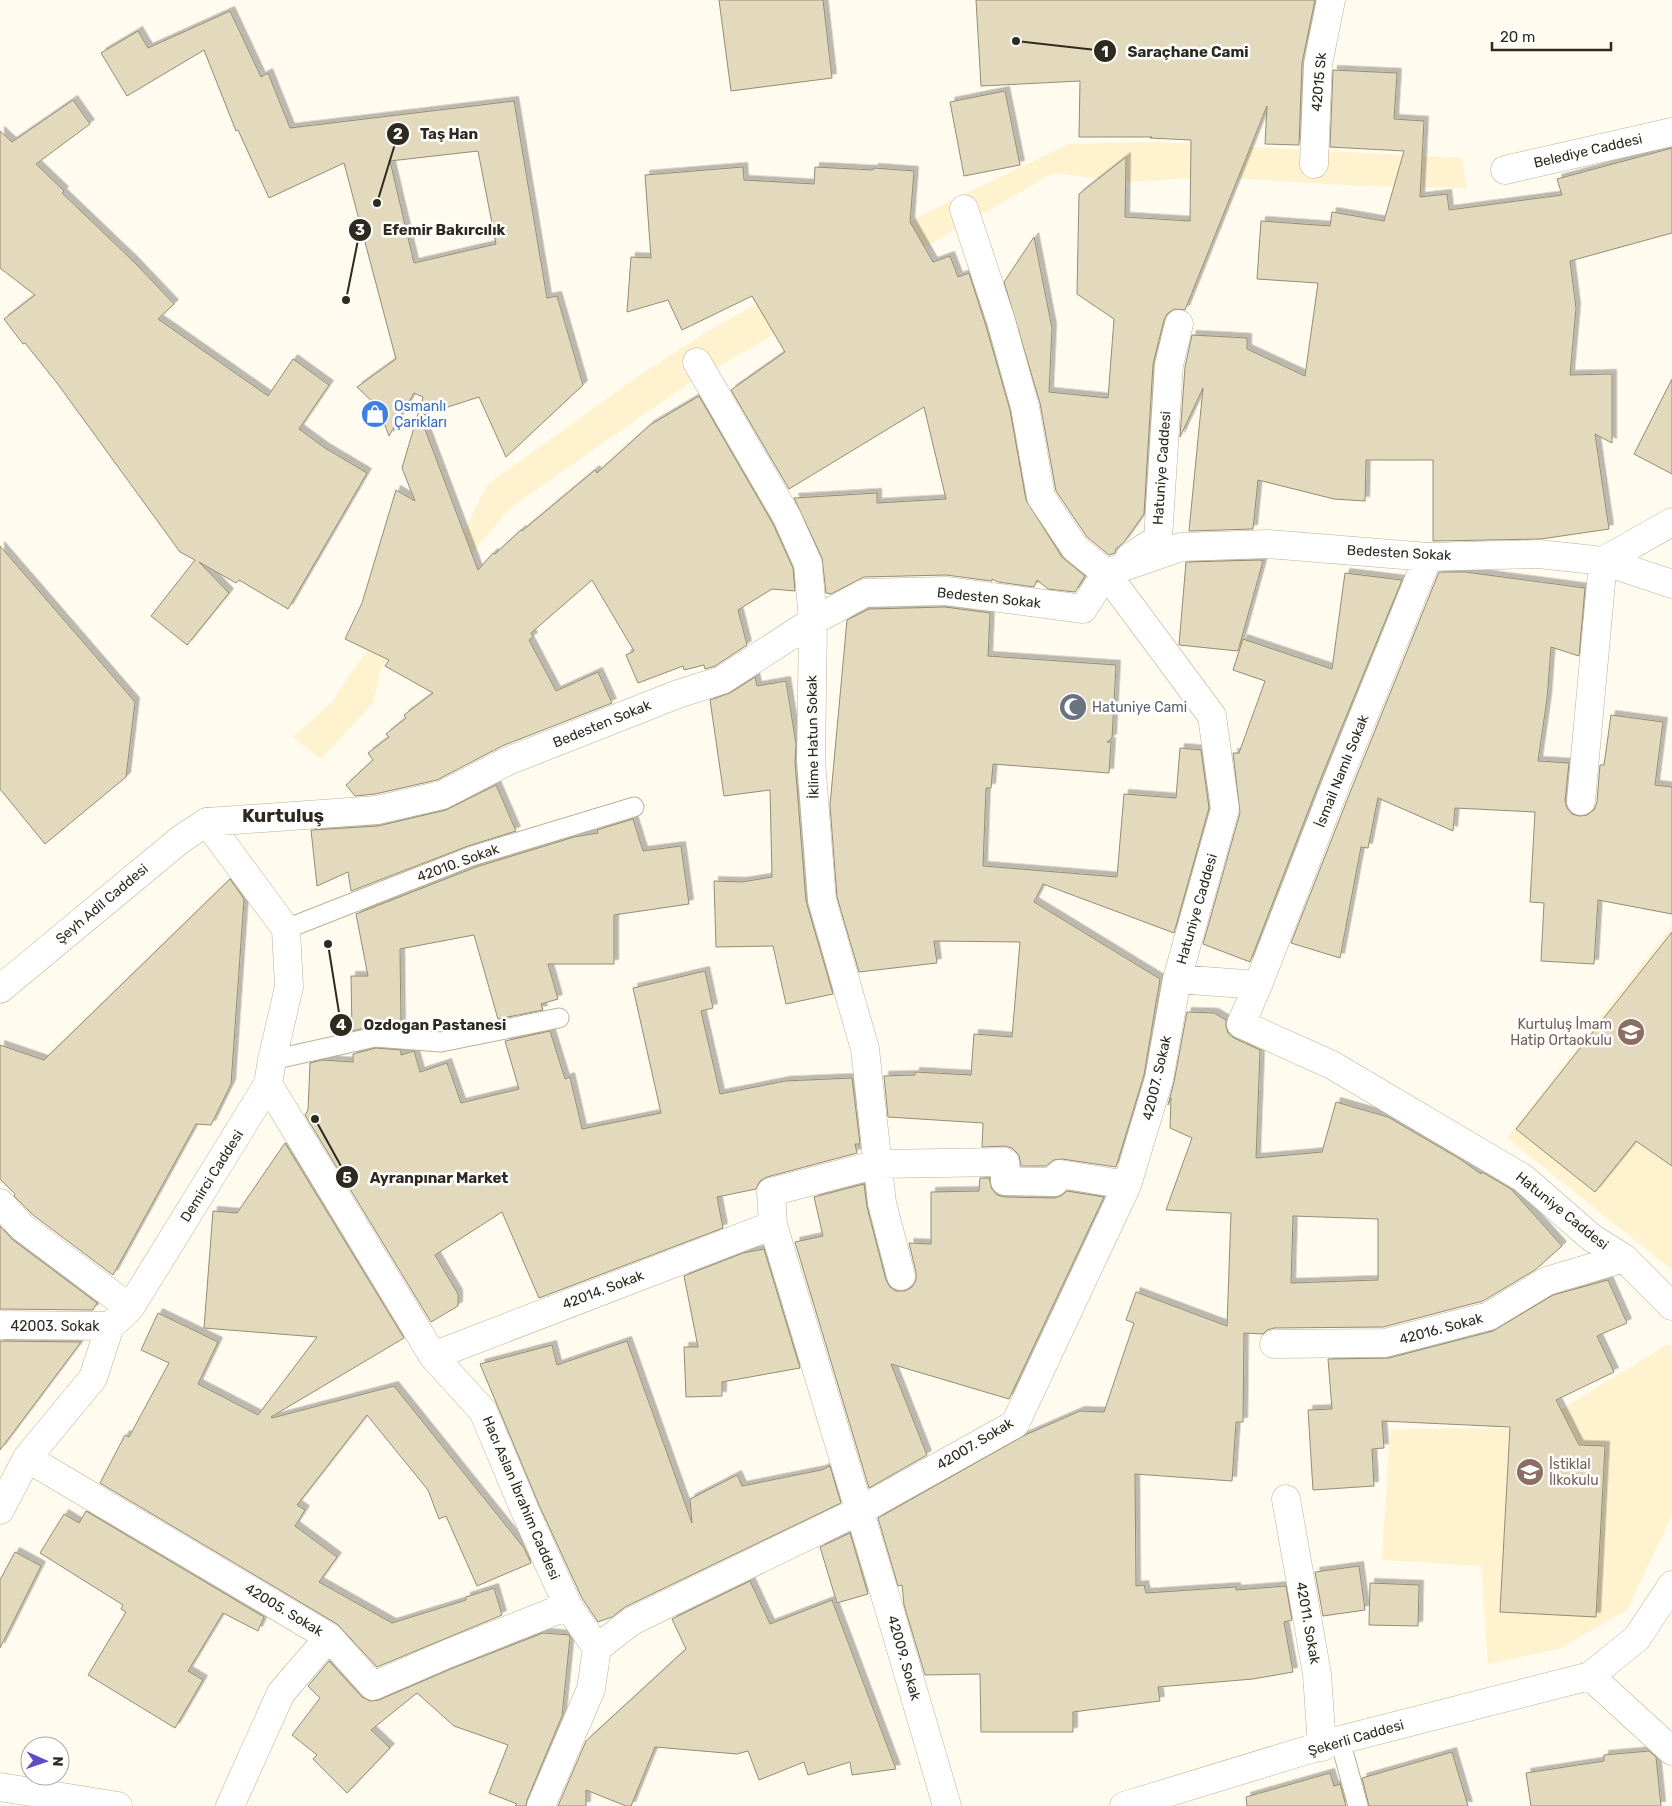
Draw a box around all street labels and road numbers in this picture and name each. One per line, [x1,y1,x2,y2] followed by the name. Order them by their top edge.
[1308,51,1330,112] street label: 42015 Sk
[1532,130,1644,172] street label: Belediye Caddesi
[1150,410,1174,526] street label: Hatuniye Caddesi
[1346,542,1452,564] street label: Bedesten Sokak
[936,584,1043,612] street label: Bedesten Sokak
[803,674,823,799] street label: İklime Hatun Sokak
[550,696,654,751] street label: Bedesten Sokak
[1312,711,1373,830] street label: İsmail Namlı Sokak
[415,840,502,886] street label: 42010. Sokak
[1173,852,1221,966] street label: Hatuniye Caddesi
[52,860,152,948] street label: Şeyh Adil Caddesi
[1139,1033,1175,1122] street label: 42007. Sokak
[177,1127,247,1225] street label: Demirci Caddesi
[1512,1168,1612,1254] street label: Hatuniye Caddesi
[560,1266,647,1313] street label: 42014. Sokak
[1397,1309,1485,1348] street label: 42016. Sokak
[11,1318,100,1335] street label: 42003. Sokak
[479,1413,563,1583] street label: Hacı Aslan İbrahim Caddesi
[933,1414,1017,1474] street label: 42007. Sokak
[242,1580,327,1641] street label: 42005. Sokak
[1292,1580,1324,1666] street label: 42011. Sokak
[884,1613,924,1703] street label: 42009. Sokak
[1306,1716,1406,1760] street label: Şekerli Caddesi

